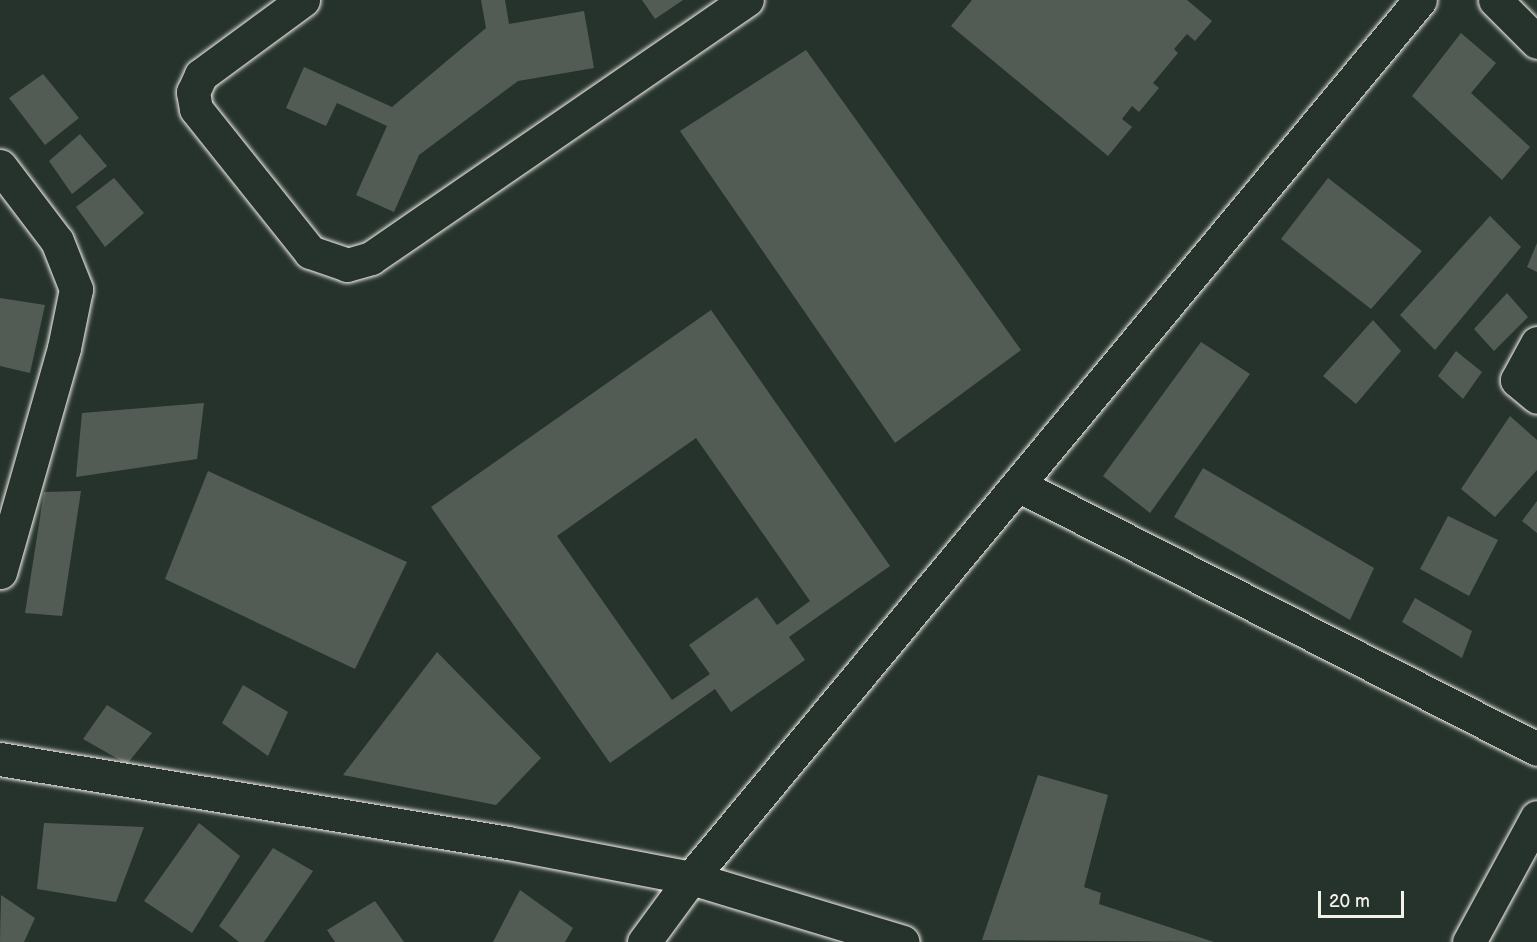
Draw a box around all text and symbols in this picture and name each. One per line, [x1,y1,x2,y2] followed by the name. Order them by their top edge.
[1321,879,1406,917] scale bar
[1329,891,1370,912] text: 20 m

